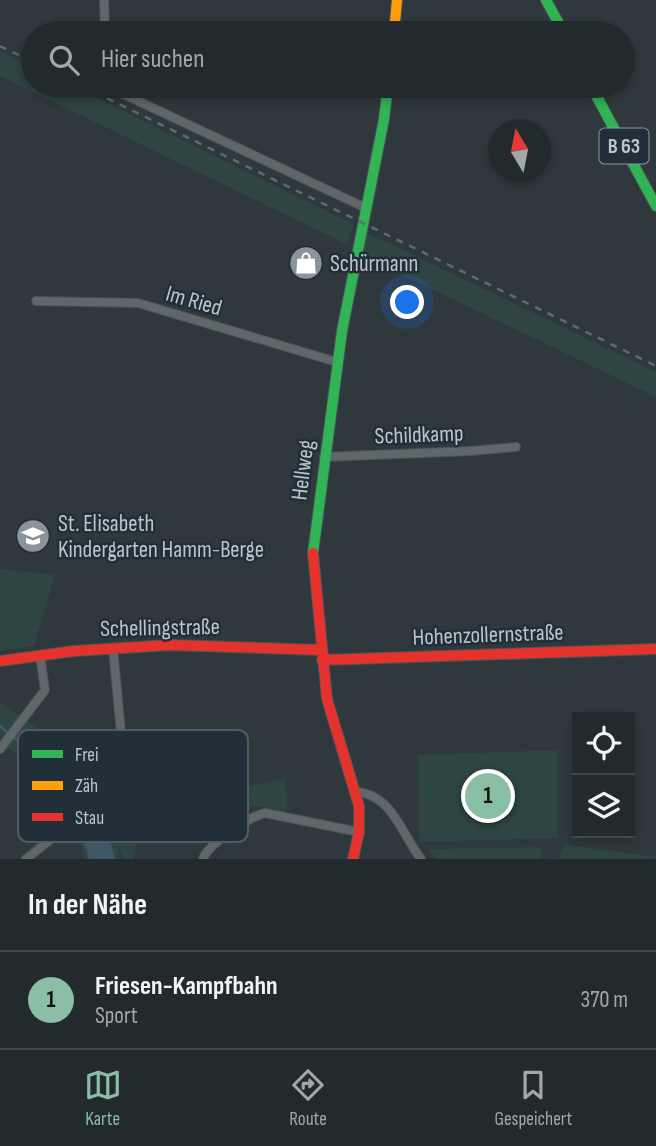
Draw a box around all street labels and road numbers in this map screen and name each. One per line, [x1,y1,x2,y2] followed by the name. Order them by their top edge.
[600,128,648,164] road number: B 63
[163,280,225,322] street label: Im Ried
[374,419,464,451] street label: Schildkamp
[285,438,321,502] street label: Hellweg
[100,613,220,643] street label: Schellingstraße
[412,618,564,652] street label: Hohenzollernstraße

